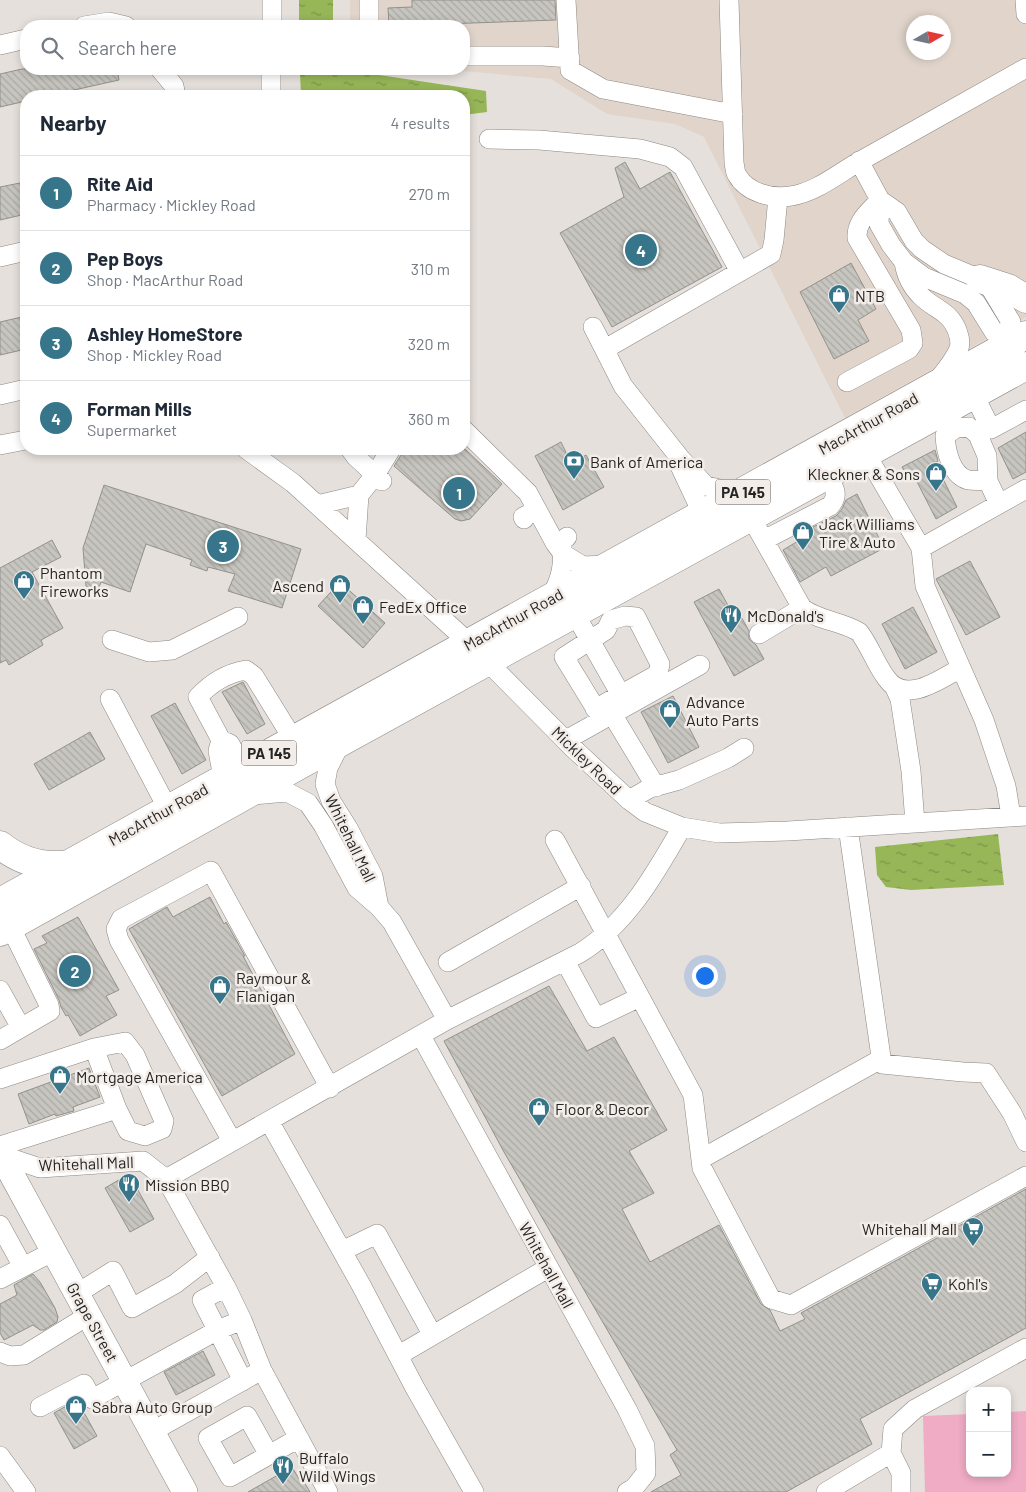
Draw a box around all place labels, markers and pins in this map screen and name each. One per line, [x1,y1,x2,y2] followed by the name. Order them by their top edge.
[625,231,657,269] pin: 4
[827,283,851,314] shop icon: NTB
[855,286,885,305] place label: NTB
[562,449,586,480] bank icon: Bank of America
[590,452,703,471] place label: Bank of America
[924,461,948,492] shop icon: Kleckner & Sons
[808,464,920,483] place label: Kleckner & Sons
[443,474,475,512] pin: 1
[819,514,915,551] place label: Jack Williams Tire & Auto
[791,520,815,551] shop icon: Jack Williams Tire & Auto
[207,527,239,565] pin: 3
[40,563,109,600] place label: Phantom Fireworks
[12,569,36,600] shop icon: Phantom Fireworks
[328,573,352,604] shop icon: Ascend
[273,576,324,595] place label: Ascend
[351,594,375,625] shop icon: FedEx Office
[379,597,467,616] place label: FedEx Office
[719,603,743,634] restaurant icon: McDonald's
[747,606,824,625] place label: McDonald's
[686,692,759,729] place label: Advance Auto Parts
[658,698,682,729] shop icon: Advance Auto Parts
[59,952,91,990] pin: 2
[236,968,311,1005] place label: Raymour & Flanigan
[208,974,232,1005] shop icon: Raymour & Flanigan
[48,1064,72,1095] shop icon: Mortgage America
[76,1067,203,1086] place label: Mortgage America
[527,1096,551,1127] shop icon: Floor & Decor
[555,1099,649,1118] place label: Floor & Decor
[117,1172,141,1203] restaurant icon: Mission BBQ
[145,1175,230,1194] place label: Mission BBQ
[961,1216,985,1247] supermarket icon: Whitehall Mall
[862,1219,957,1238] place label: Whitehall Mall
[920,1271,944,1302] supermarket icon: Kohl's
[948,1274,988,1293] place label: Kohl's
[64,1394,88,1425] shop icon: Sabra Auto Group
[92,1397,213,1416] place label: Sabra Auto Group
[299,1448,376,1485] place label: Buffalo Wild Wings
[271,1454,295,1485] restaurant icon: Buffalo Wild Wings

